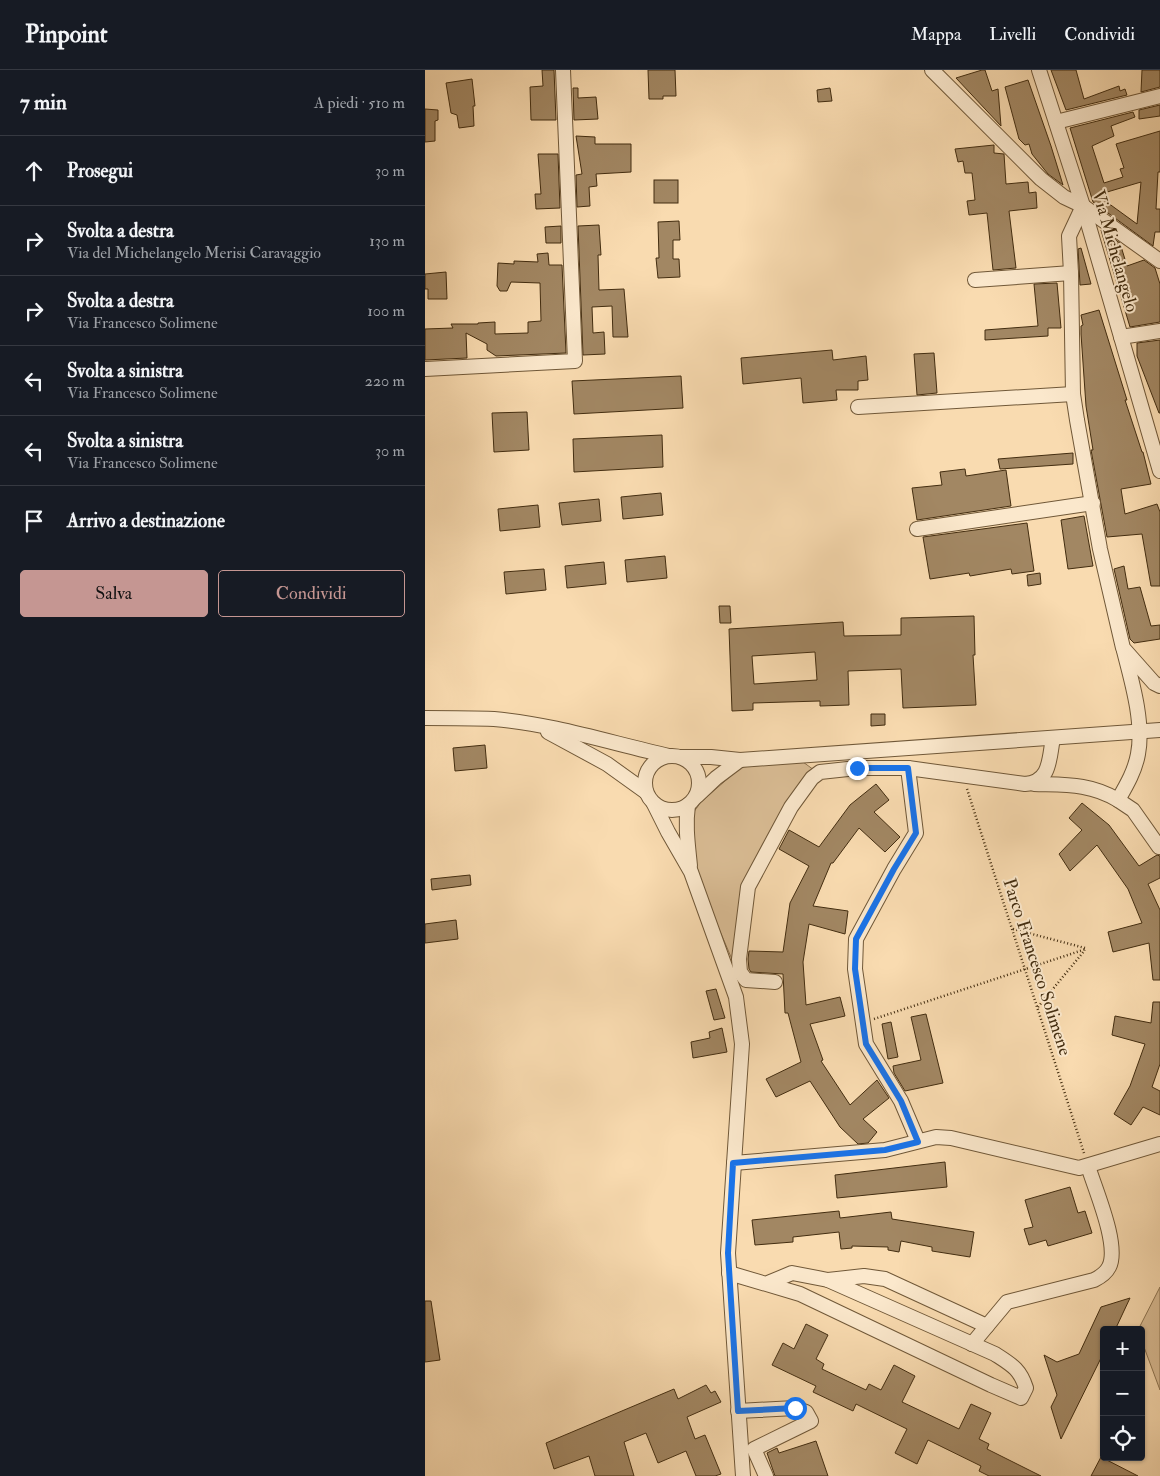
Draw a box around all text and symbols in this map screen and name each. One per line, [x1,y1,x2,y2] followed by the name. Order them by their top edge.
[25,19,108,50] text: Pinpoint
[911,23,961,46] text: Mappa
[989,23,1036,46] text: Livelli
[1064,23,1135,46] text: Condividi
[20,89,67,116] text: 7 min
[314,93,405,113] text: A piedi · 510 m
[20,157,48,185] icon: ahead
[67,159,133,183] text: Prosegui
[375,161,405,181] text: 30 m
[1087,187,1143,315] street label: Via Michelangelo
[67,219,174,243] text: Svolta a destra
[20,227,48,255] icon: right
[369,231,405,251] text: 130 m
[67,243,321,263] text: Via del Michelangelo Merisi Caravaggio
[67,289,174,313] text: Svolta a destra
[20,297,48,325] icon: right
[367,301,405,321] text: 100 m
[67,313,218,333] text: Via Francesco Solimene
[67,359,183,383] text: Svolta a sinistra
[20,367,48,395] icon: left
[365,371,405,391] text: 220 m
[67,383,218,403] text: Via Francesco Solimene
[67,429,183,453] text: Svolta a sinistra
[20,437,48,465] icon: left
[375,441,405,461] text: 30 m
[67,453,218,473] text: Via Francesco Solimene
[20,507,48,535] icon: arrive
[67,509,225,533] text: Arrivo a destinazione
[20,570,208,617] button: Salva
[218,570,405,617] button: Condividi
[846,757,869,780] route end
[998,876,1077,1059] street label: Parco Francesco Solimene
[1100,1326,1145,1461] map controls
[1100,1326,1145,1371] button: +
[1100,1371,1145,1416] button: −
[784,1397,807,1420] route start
[1100,1416,1145,1461] button: locate

